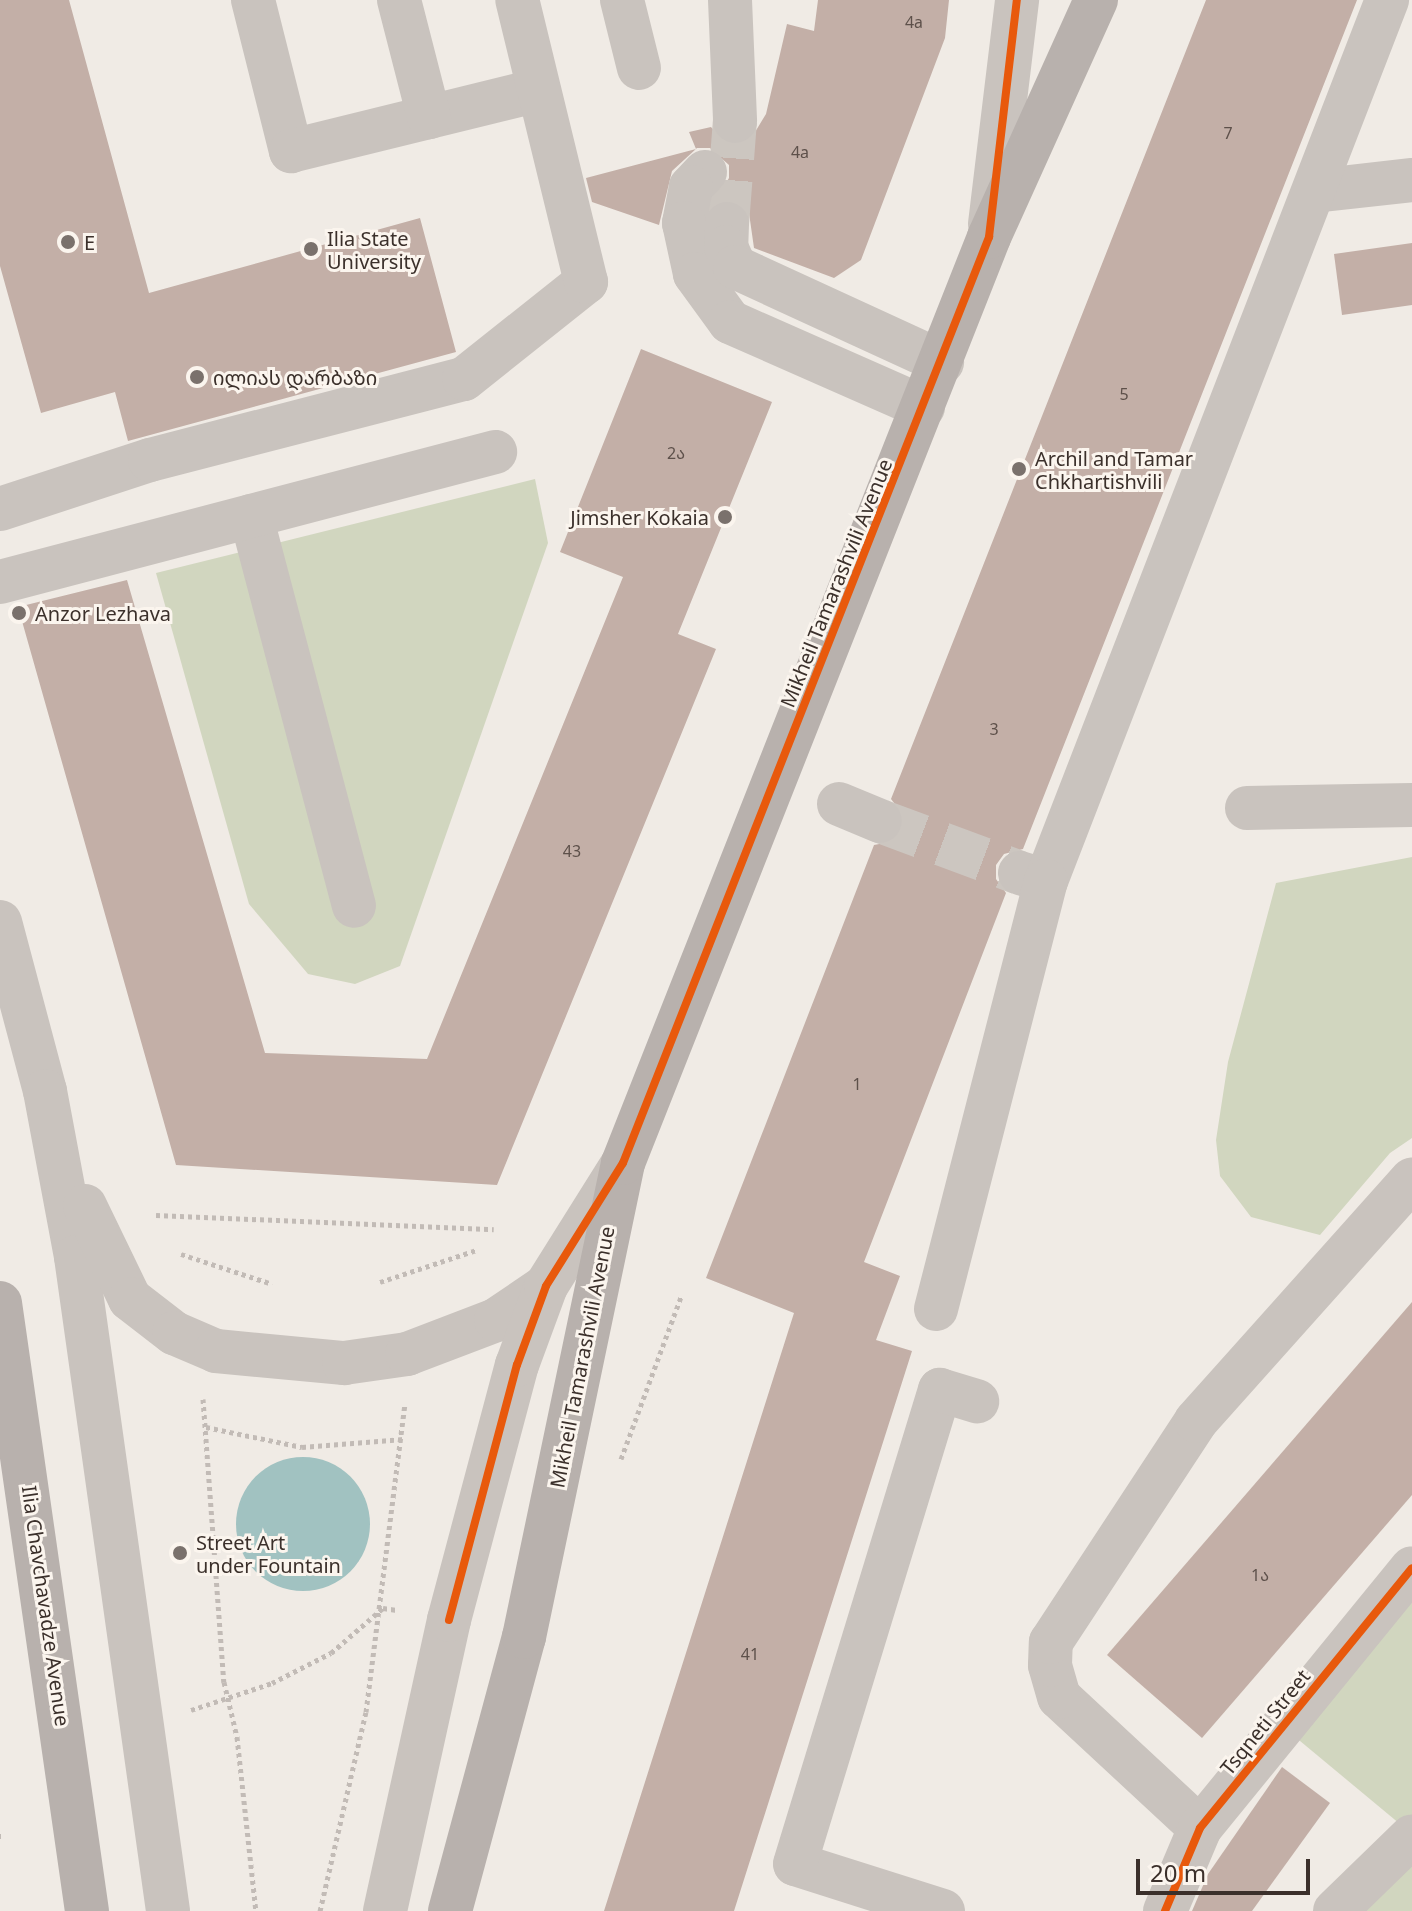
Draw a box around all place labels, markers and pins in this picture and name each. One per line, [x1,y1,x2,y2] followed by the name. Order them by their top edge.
[327,226,421,273] place label: Ilia State University
[84,230,95,254] place label: E
[59,233,77,251] marker: E
[302,240,320,258] marker: Ilia State University
[213,365,377,389] place label: ილიას დარბაზი
[188,368,206,386] marker: ილიას დარბაზი
[1035,446,1193,493] place label: Archil and Tamar Chkhartishvili
[1010,460,1028,478] marker: Archil and Tamar Chkhartishvili
[570,505,709,529] place label: Jimsher Kokaia
[716,508,734,526] marker: Jimsher Kokaia
[35,601,171,625] place label: Anzor Lezhava
[10,604,28,622] marker: Anzor Lezhava
[196,1530,341,1577] place label: Street Art under Fountain
[171,1544,189,1562] marker: Street Art under Fountain

